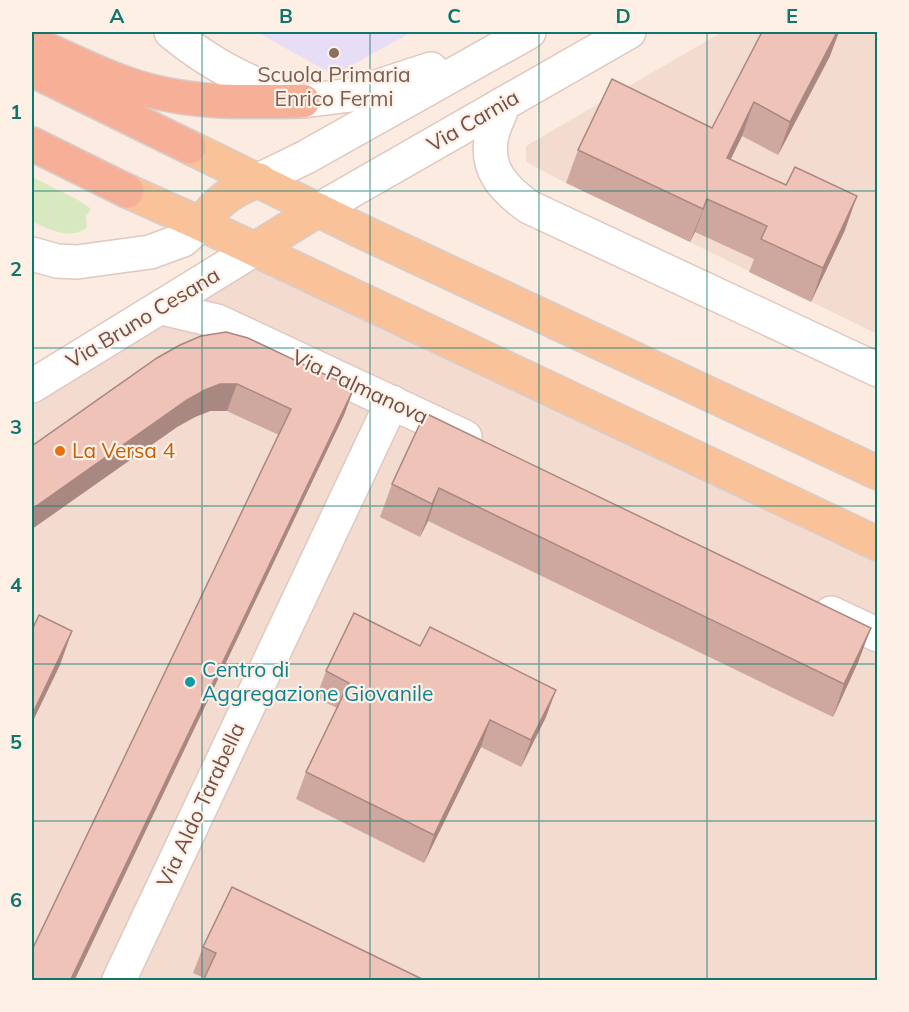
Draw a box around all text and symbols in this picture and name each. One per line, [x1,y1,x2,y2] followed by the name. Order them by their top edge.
[110,3,125,28] text: A
[279,3,293,28] text: B
[447,3,461,28] text: C
[615,3,631,28] text: D
[786,3,798,28] text: E
[327,46,341,60] marker: Scuola Primaria Enrico Fermi
[257,61,411,111] place label: Scuola Primaria Enrico Fermi
[422,83,523,157] street label: Via Carnia
[10,99,22,124] text: 1
[10,256,22,281] text: 2
[61,261,224,373] street label: Via Bruno Cesana
[288,343,433,429] street label: Via Palmanova
[10,414,22,439] text: 3
[72,437,175,463] place label: La Versa 4
[53,444,67,458] marker: La Versa 4
[10,572,22,597] text: 4
[202,656,433,706] place label: Centro di Aggregazione Giovanile
[183,675,197,689] marker: Centro di Aggregazione Giovanile
[151,718,250,891] street label: Via Aldo Tarabella
[10,729,22,754] text: 5
[10,887,22,912] text: 6

